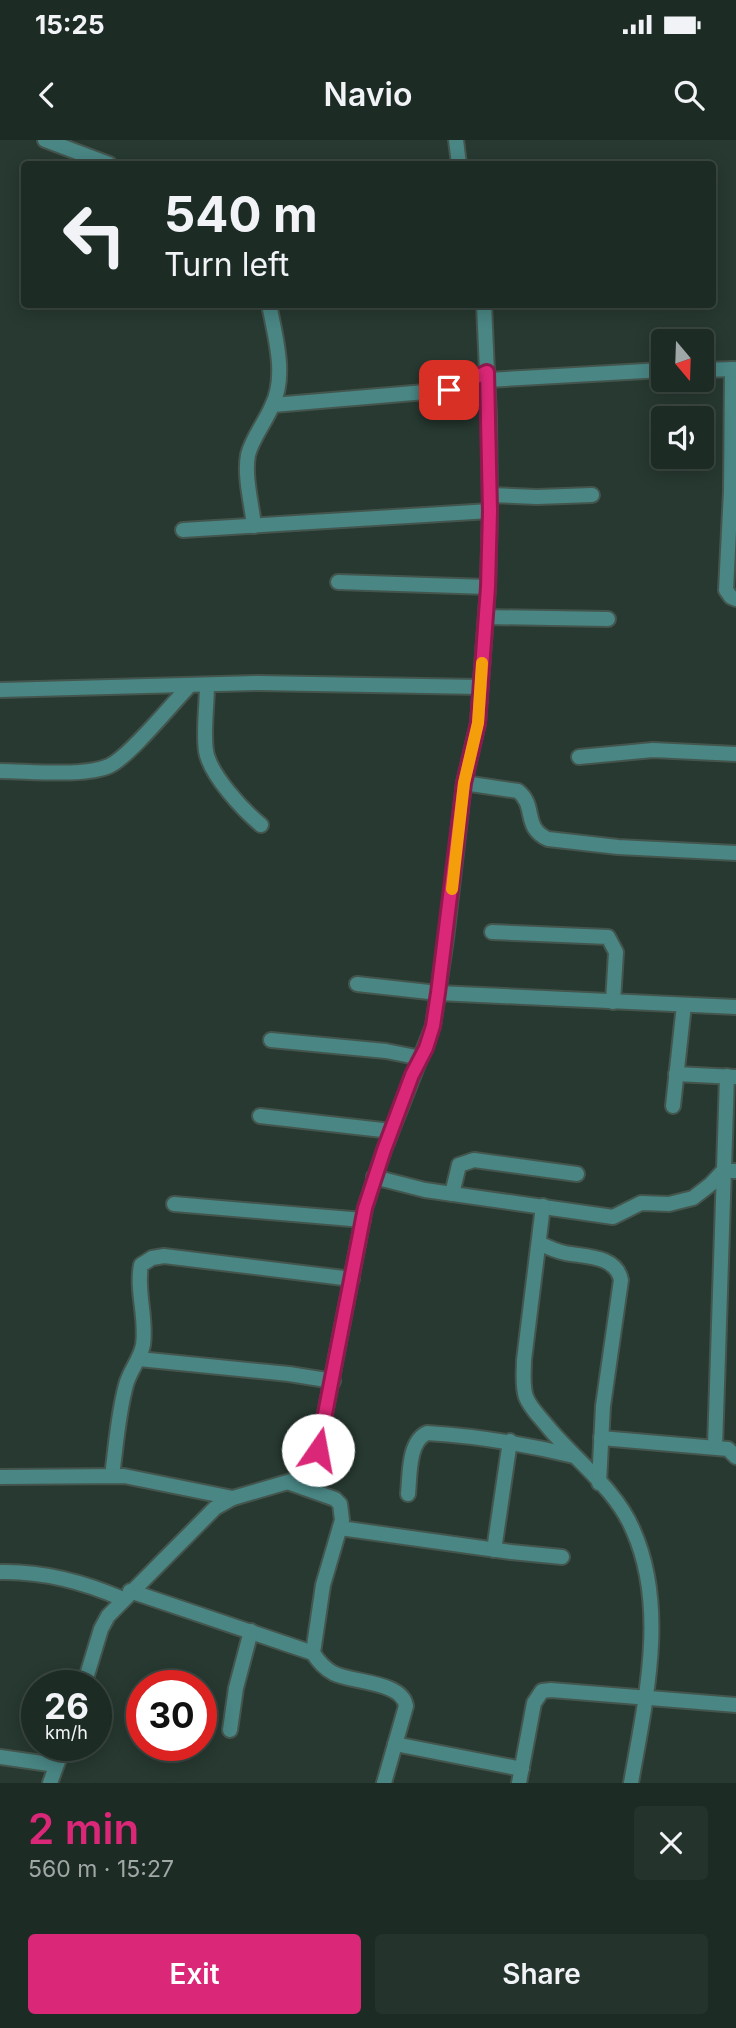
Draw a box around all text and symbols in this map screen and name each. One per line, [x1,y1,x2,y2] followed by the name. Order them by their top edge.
[35,9,105,40] text: 15:25
[324,75,412,114] text: Navio
[28,76,66,114] icon: back
[670,76,708,114] icon: search
[164,185,318,244] text: 540 m
[49,189,140,280] icon: left
[164,245,289,284] text: Turn left
[651,329,714,392] north arrow
[651,329,714,469] map controls
[419,360,479,420] pin
[430,371,468,409] icon: arrive
[651,406,714,469] button: sound
[281,1413,355,1487] position arrow
[126,1670,217,1761] speed limit sign: 30
[44,1685,89,1727] text: 26
[45,1722,88,1743] text: km/h
[28,1803,139,1854] text: 2 min
[634,1806,708,1880] button: close
[28,1855,174,1883] text: 560 m · 15:27
[28,1934,361,2014] button: Exit
[375,1934,708,2014] button: Share

